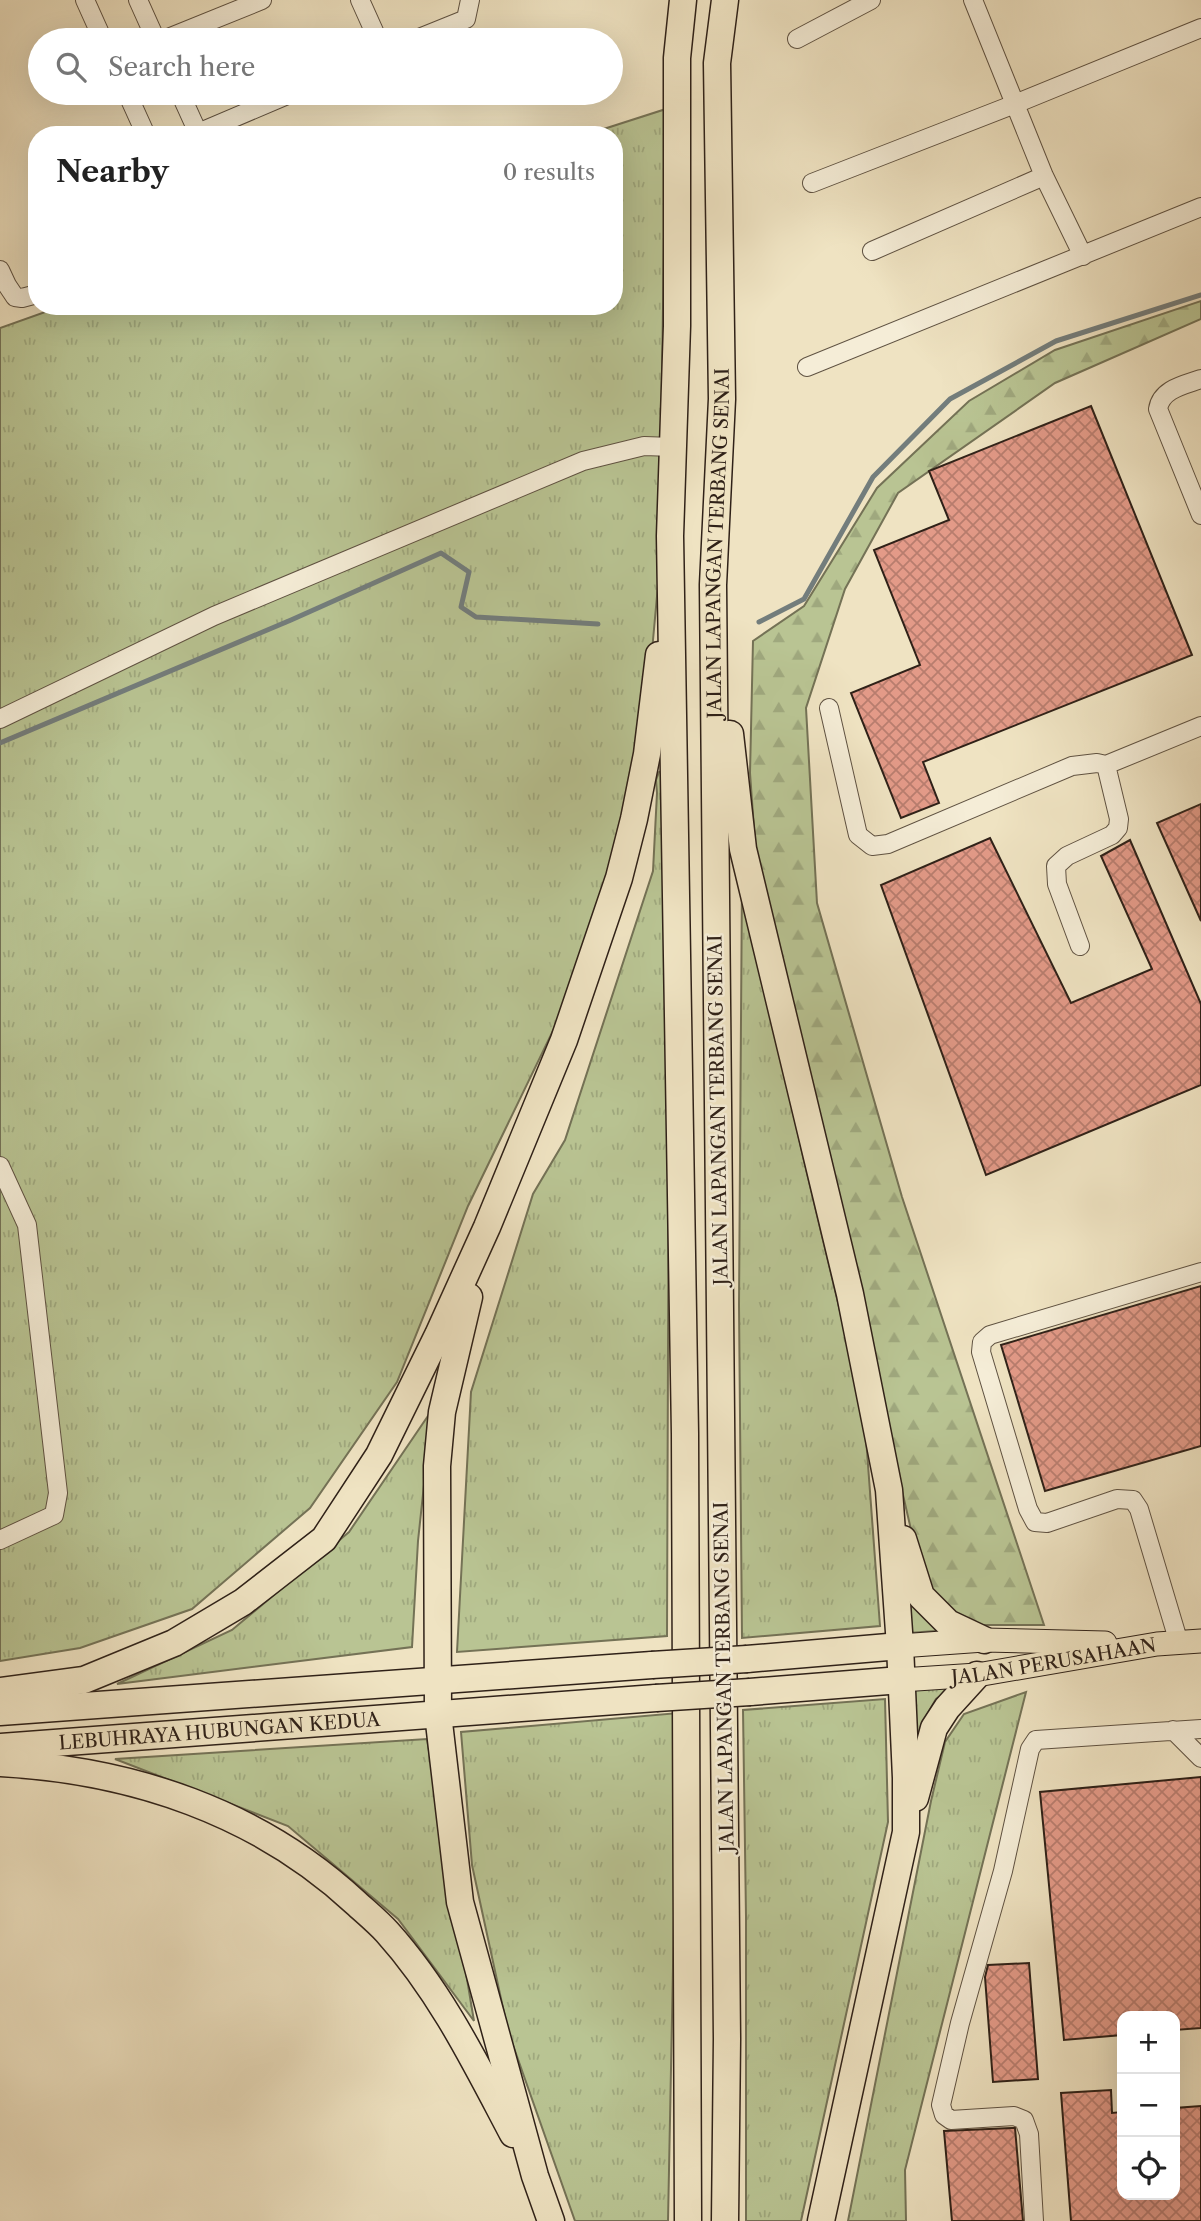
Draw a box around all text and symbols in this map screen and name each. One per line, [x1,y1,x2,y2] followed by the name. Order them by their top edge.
[28,28,623,105] search box
[52,48,90,86] icon: search
[108,51,255,83] text: Search here
[56,153,169,190] text: Nearby
[503,158,595,186] text: 0 results
[701,368,734,722] street label: JALAN LAPANGAN TERBANG SENAI
[703,935,733,1288] street label: JALAN LAPANGAN TERBANG SENAI
[709,1502,739,1855] street label: JALAN LAPANGAN TERBANG SENAI
[947,1633,1158,1688] street label: JALAN PERUSAHAAN
[58,1707,382,1754] street label: LEBUHRAYA HUBUNGAN KEDUA
[1117,2011,1180,2200] map controls
[1117,2011,1180,2074] button: +
[1117,2074,1180,2137] button: −
[1117,2137,1180,2200] button: locate

